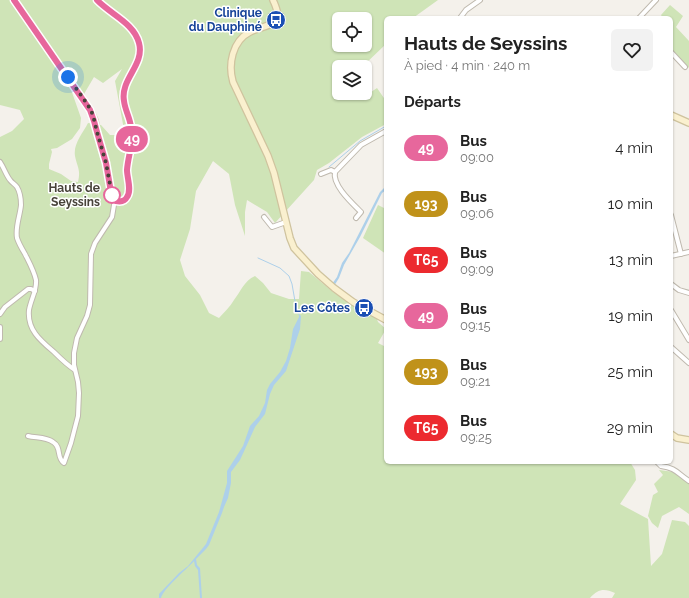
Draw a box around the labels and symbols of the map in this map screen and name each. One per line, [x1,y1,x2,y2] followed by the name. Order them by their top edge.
[189,6,262,34] place label: Clinique du Dauphiné
[265,9,287,31] bus stop icon: Clinique du Dauphiné
[58,67,78,87] your location
[114,126,150,152] line badge: 49
[49,181,100,209] place label: Hauts de Seyssins
[103,186,121,204] marker: Hauts de Seyssins
[353,297,375,319] bus stop icon: Les Côtes
[294,301,350,315] place label: Les Côtes

